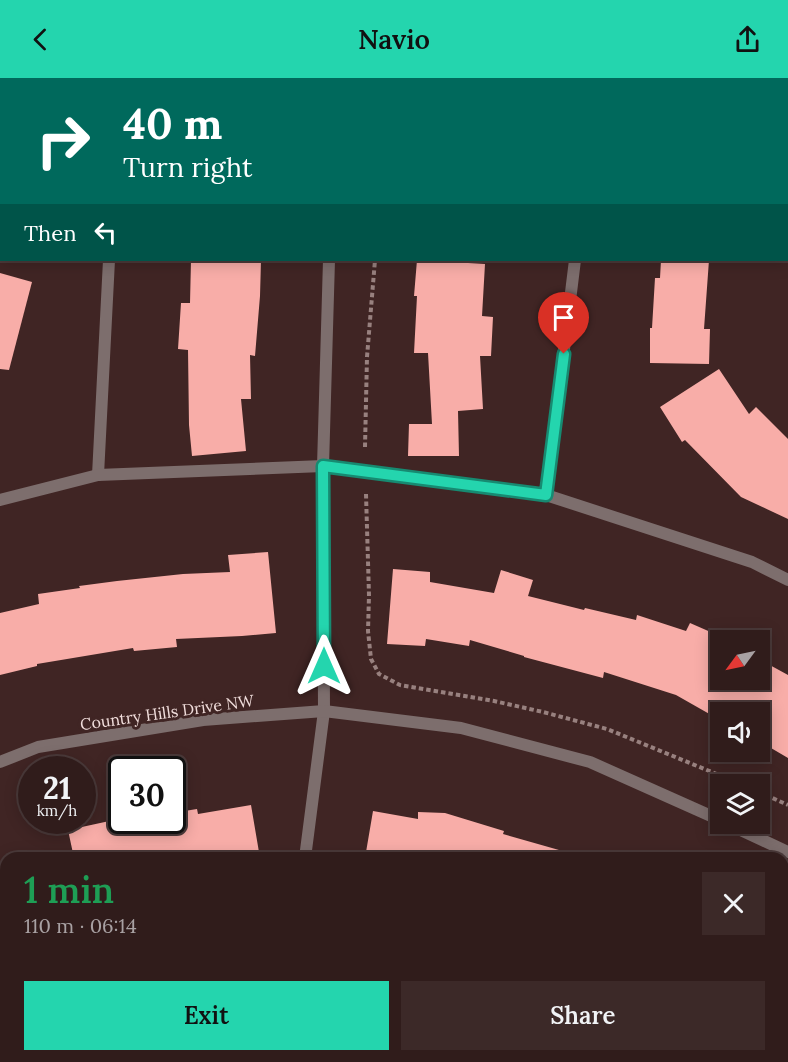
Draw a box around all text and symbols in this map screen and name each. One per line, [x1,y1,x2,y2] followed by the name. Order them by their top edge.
[358,22,430,56] text: Navio
[24,23,57,56] icon: back
[731,23,764,56] icon: share
[123,97,222,151] text: 40 m
[24,102,102,180] icon: right
[123,150,252,184] text: Turn right
[89,216,122,249] icon: left
[24,219,77,247] text: Then
[538,292,589,354] pin
[547,301,580,334] icon: arrive
[710,630,770,690] north arrow
[710,630,770,834] map controls
[292,634,356,698] position arrow
[79,690,256,734] street label: Country Hills Drive NW
[710,702,770,762] button: sound
[108,756,186,834] speed limit sign: 30
[43,769,71,807] text: 21
[710,774,770,834] button: layers
[37,801,77,820] text: km/h
[24,867,114,913] text: 1 min
[702,872,765,935] button: close
[24,913,137,938] text: 110 m · 06:14
[24,981,389,1050] button: Exit
[401,981,765,1050] button: Share

